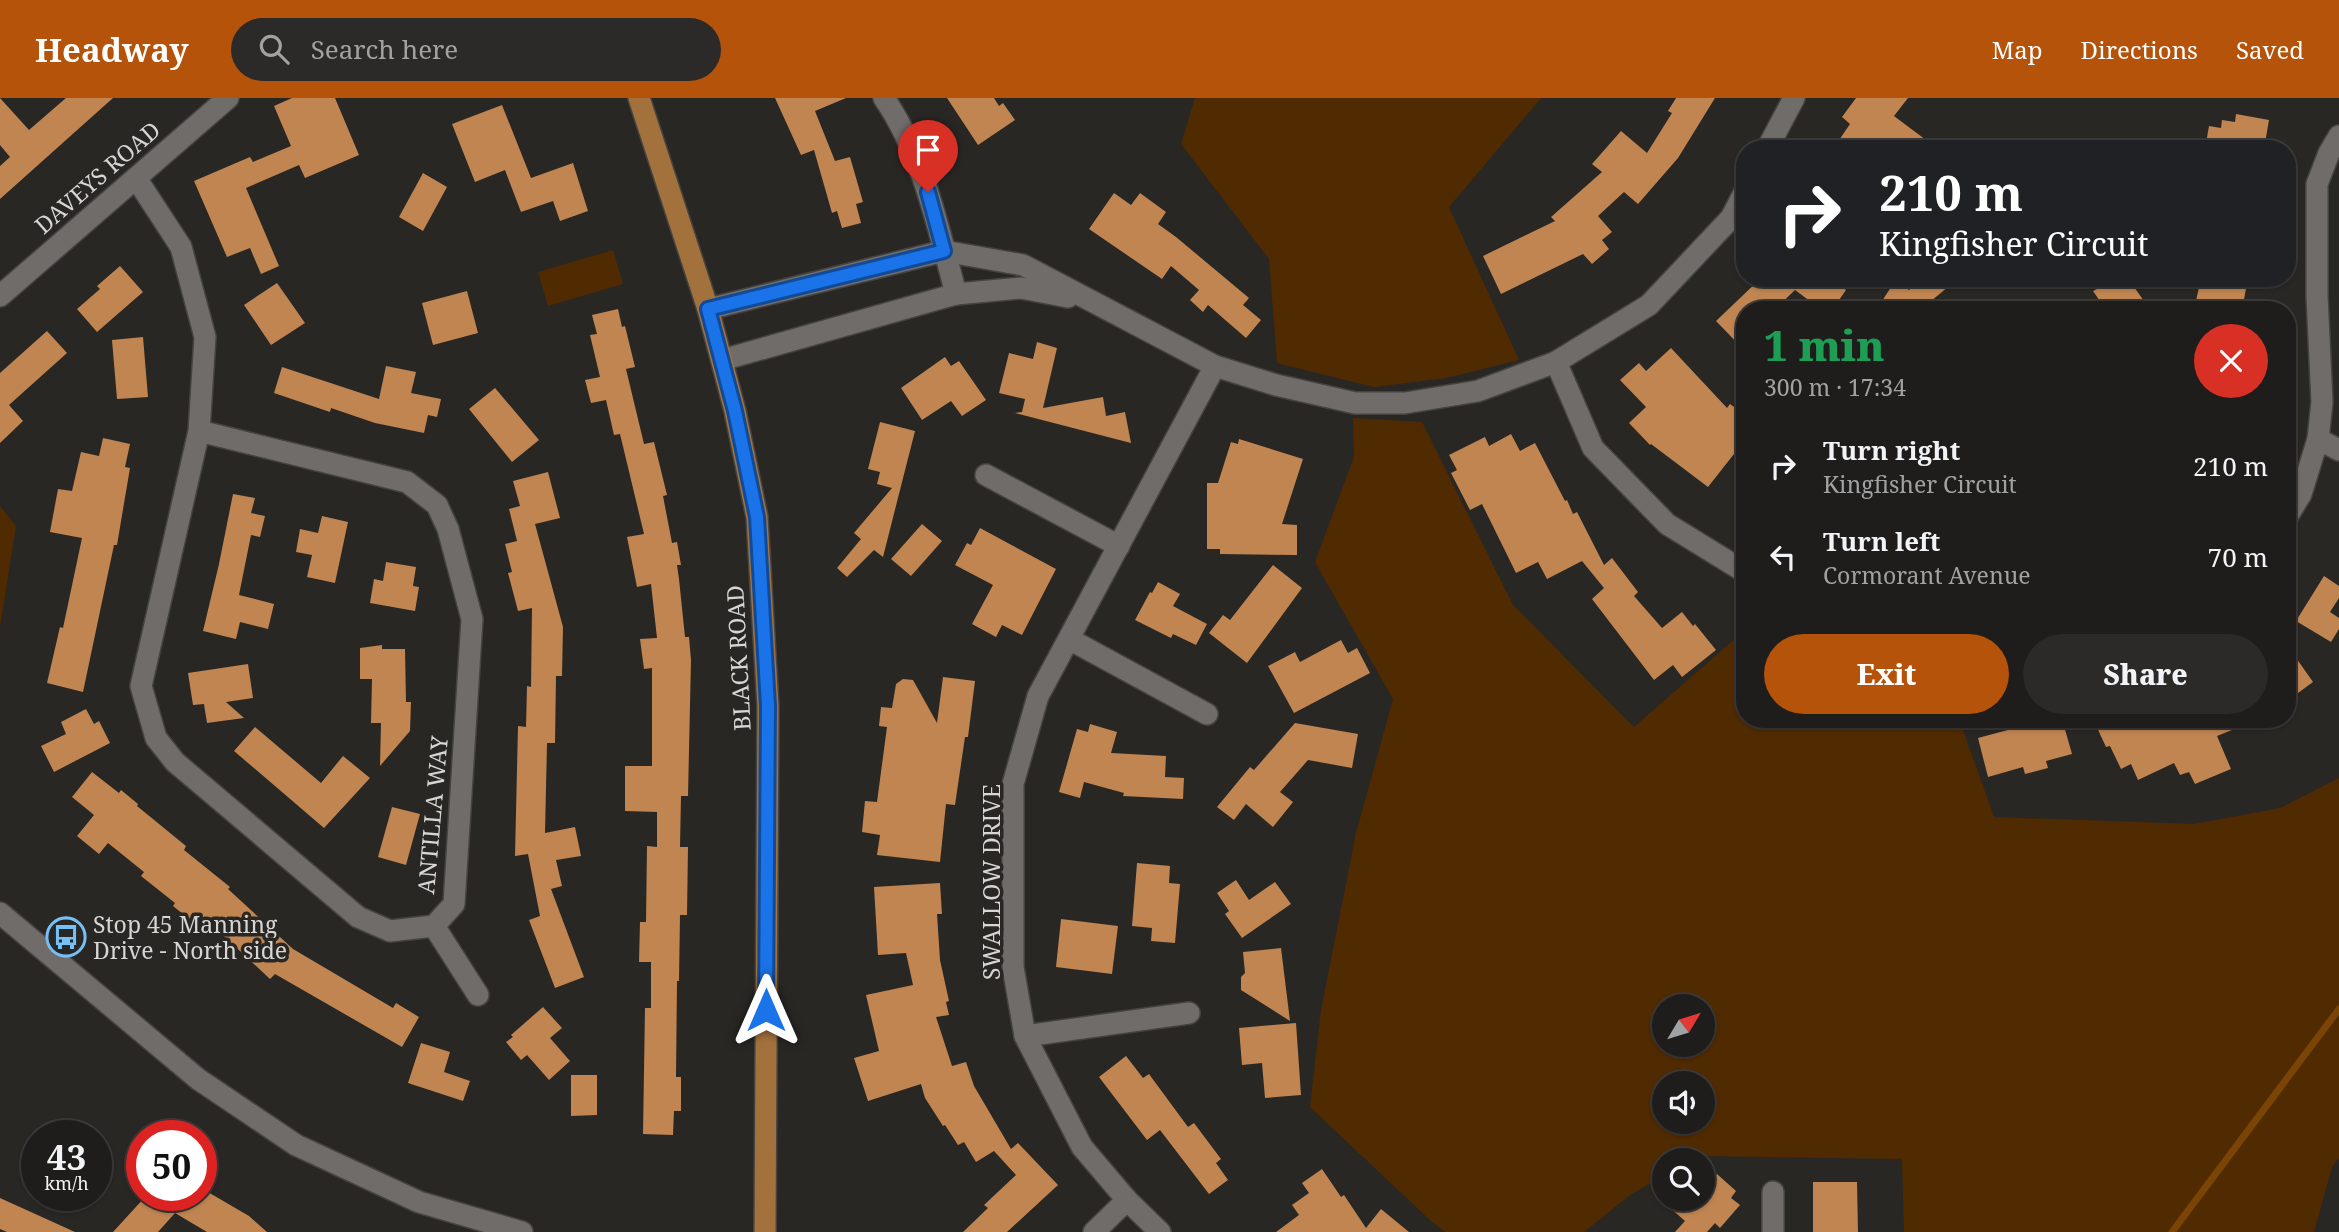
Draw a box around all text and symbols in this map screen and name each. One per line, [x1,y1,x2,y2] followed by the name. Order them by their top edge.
[231,18,721,81] search box
[35,27,189,72] text: Headway
[255,30,293,68] icon: search
[311,31,458,67] text: Search here
[1992,33,2043,66] text: Map
[2081,33,2198,66] text: Directions
[2236,33,2304,66] text: Saved
[27,114,167,240] street label: DAVEYS ROAD
[898,120,958,192] pin
[909,131,947,169] icon: arrive
[1879,159,2023,225] text: 210 m
[1764,168,1855,259] icon: right
[1879,222,2149,265] text: Kingfisher Circuit
[1764,316,1885,373] text: 1 min
[2194,324,2268,398] button: close
[1764,371,1906,403] text: 300 m · 17:34
[1823,432,1960,468] text: Turn right
[1764,447,1802,485] icon: right
[2193,448,2268,484] text: 210 m
[1823,468,2017,500] text: Kingfisher Circuit
[1823,523,1940,559] text: Turn left
[1764,538,1802,576] icon: left
[2208,539,2268,575] text: 70 m
[1823,559,2031,591] text: Cormorant Avenue
[718,585,758,731] street label: BLACK ROAD
[1764,634,2009,714] button: Exit
[2023,634,2268,714] button: Share
[409,734,455,895] street label: ANTILLA WAY
[975,784,1007,980] street label: SWALLOW DRIVE
[93,908,287,966] place label: Stop 45 Manning Drive - North side
[45,916,87,958] bus stop icon: Stop 45 Manning Drive - North side
[729,973,803,1047] position arrow
[1652,994,1715,1057] north arrow
[1652,994,1715,1211] map controls
[1652,1071,1715,1134] button: sound
[126,1120,217,1211] speed limit sign: 50
[47,1133,86,1180] text: 43
[1652,1148,1715,1211] button: search
[44,1171,89,1195] text: km/h

